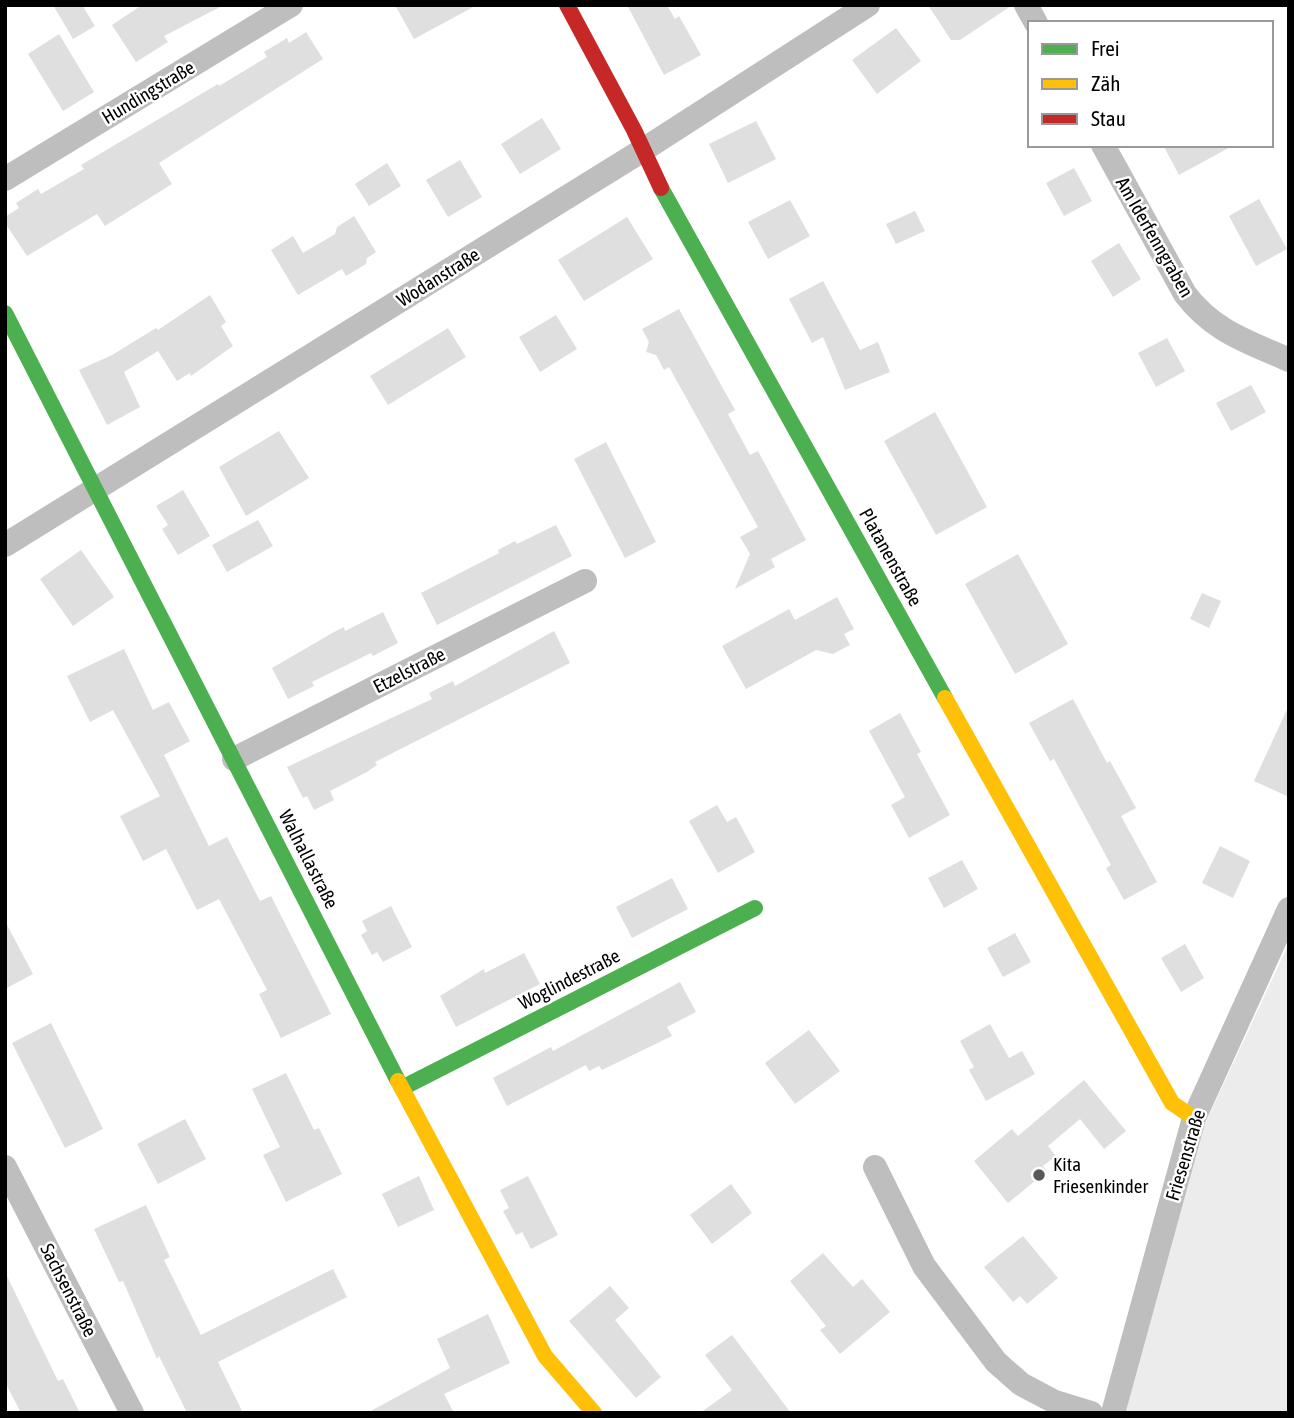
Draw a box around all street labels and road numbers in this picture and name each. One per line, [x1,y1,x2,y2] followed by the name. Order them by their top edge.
[98,56,198,128] street label: Hundingstraße
[1112,173,1198,301] street label: Am Iderfenngraben
[393,243,483,311] street label: Wodanstraße
[855,504,927,610] street label: Platanenstraße
[369,643,449,697] street label: Etzelstraße
[275,806,343,912] street label: Walhallastraße
[515,944,623,1014] street label: Woglindestraße
[1161,1107,1209,1203] street label: Friesenstraße
[36,1240,102,1340] street label: Sachsenstraße

